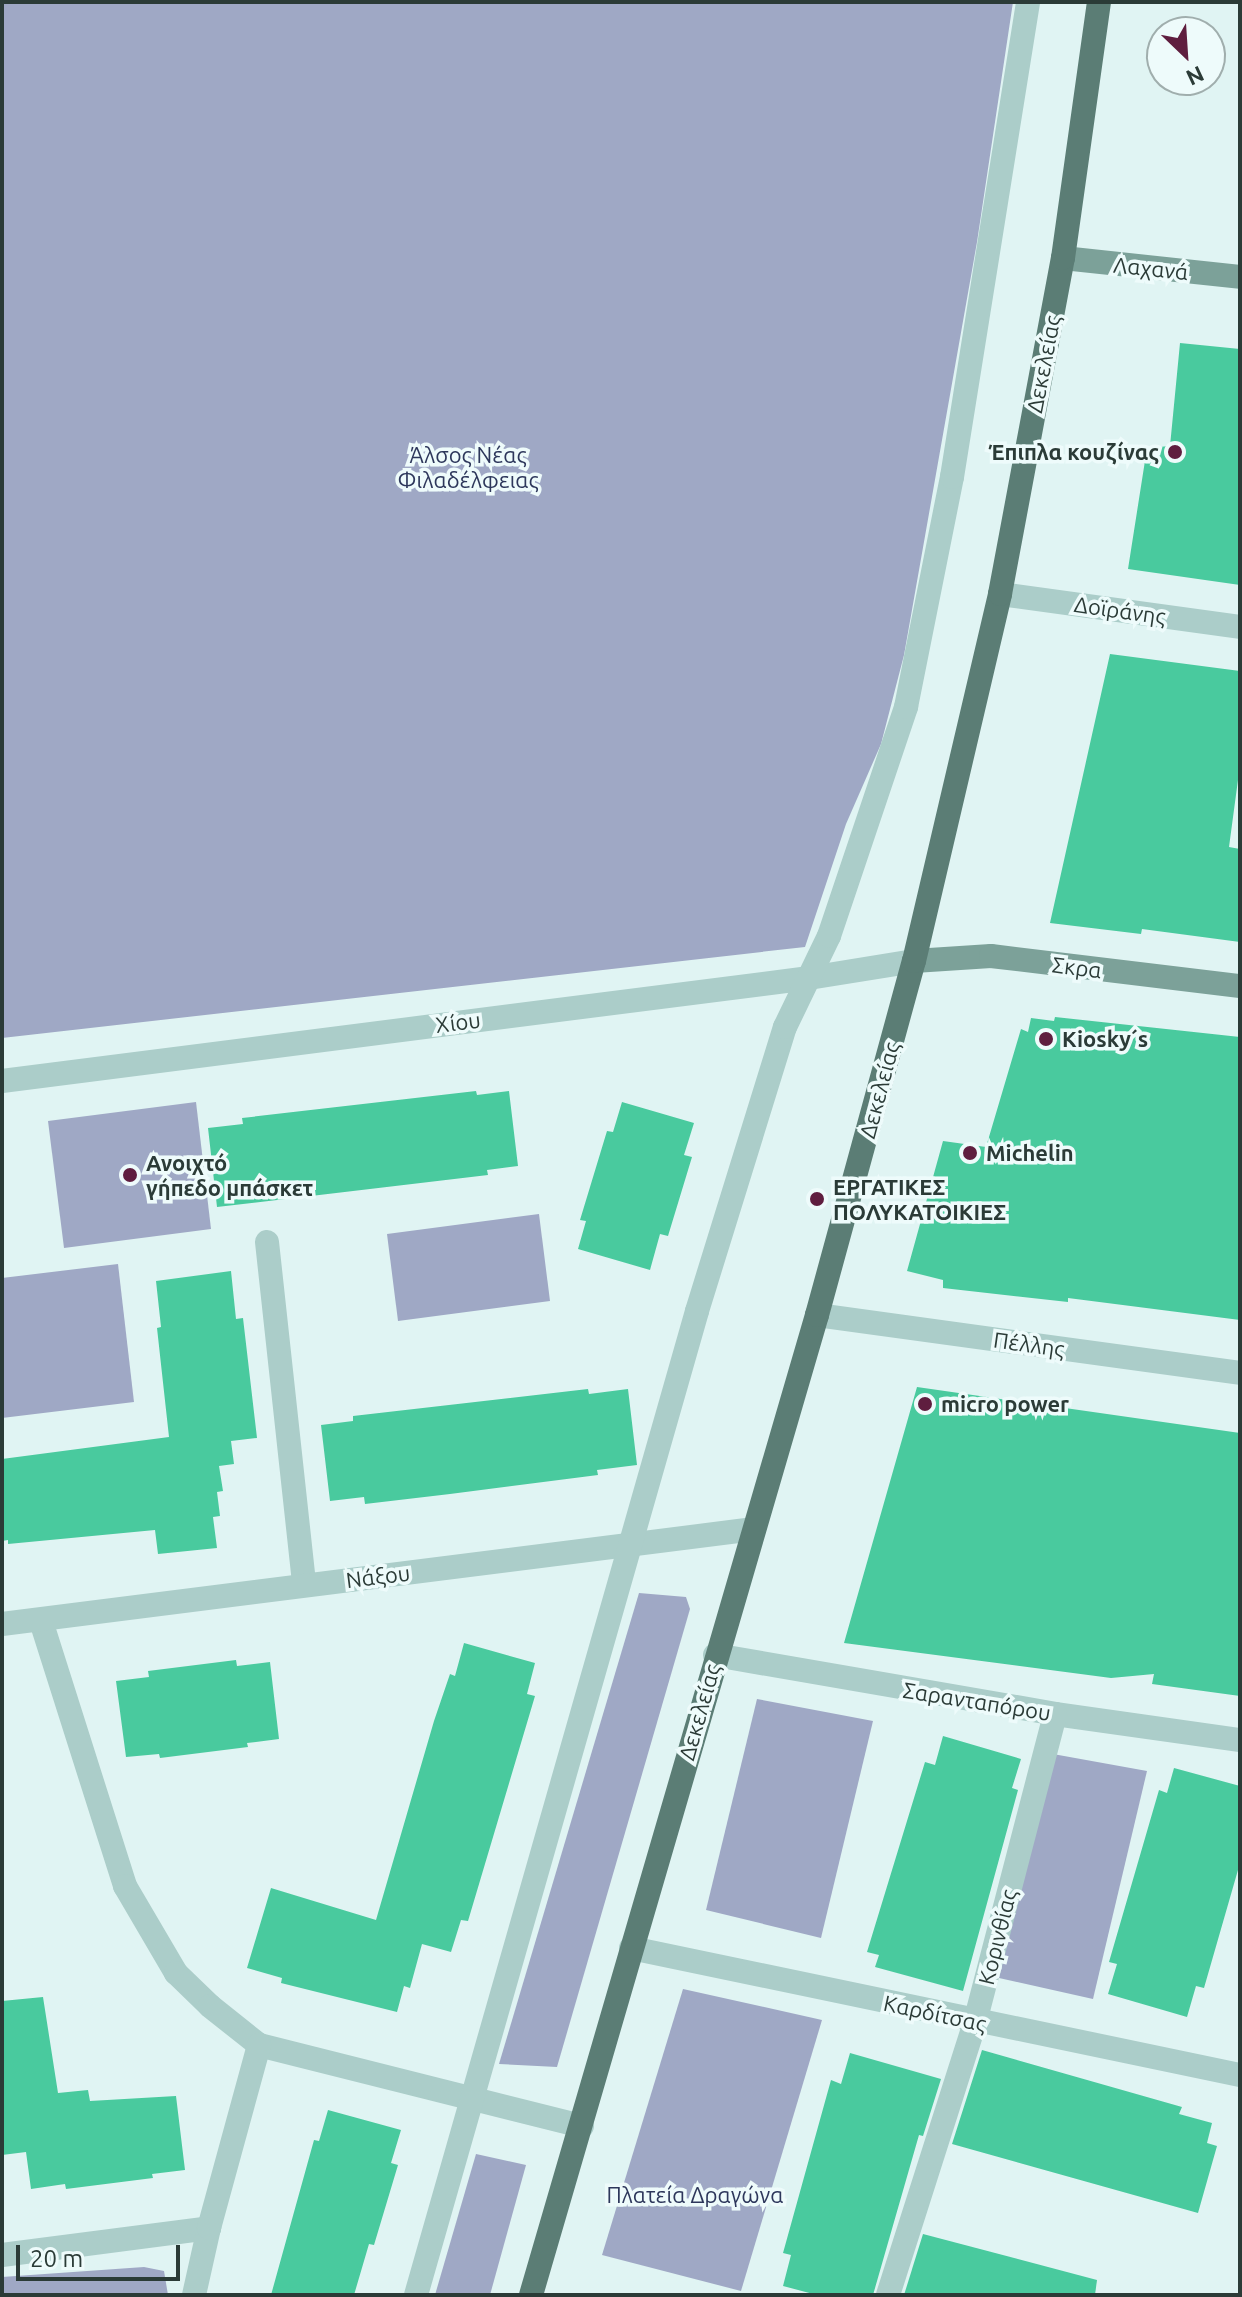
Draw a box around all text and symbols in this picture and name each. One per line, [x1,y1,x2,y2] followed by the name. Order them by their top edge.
[1146,16,1226,96] north arrow
[1183,62,1208,91] text: N
[1112,251,1190,285] street label: Λαχανά
[1021,313,1065,415] street label: Δεκελείας
[989,439,1159,465] place label: Έπιπλα κουζίνας
[397,441,539,492] park label: Άλσος Νέας Φιλαδέλφειας
[1166,443,1184,461] marker: Έπιπλα κουζίνας
[1073,591,1167,629] street label: Δοϊράνης
[1051,951,1103,983] street label: Σκρα
[434,1006,482,1038] street label: Χίου
[1062,1026,1148,1052] place label: Kiosky´s
[1037,1030,1055,1048] marker: Kiosky´s
[853,1039,905,1141] street label: Δεκελείας
[986,1140,1074,1166] place label: Michelin
[961,1144,979,1162] marker: Michelin
[146,1149,313,1200] place label: Ανοιχτό γήπεδο μπάσκετ
[121,1166,139,1184] marker: Ανοιχτό γήπεδο μπάσκετ
[833,1173,1006,1224] place label: ΕΡΓΑΤΙΚΕΣ ΠΟΛΥΚΑΤΟΙΚΙΕΣ
[808,1190,826,1208] marker: ΕΡΓΑΤΙΚΕΣ ΠΟΛΥΚΑΤΟΙΚΙΕΣ
[992,1326,1066,1362] street label: Πέλλης
[941,1391,1069,1417] place label: micro power
[916,1395,934,1413] marker: micro power
[344,1559,412,1593] street label: Νάξου
[673,1661,725,1763] street label: Δεκελείας
[901,1676,1053,1726] street label: Σαρανταπόρου
[972,1887,1022,1987] street label: Κορινθίας
[881,1989,989,2037] street label: Καρδίτσας
[607,2182,783,2208] park label: Πλατεία Δραγώνα
[20,2229,184,2279] scale bar
[30,2245,83,2272] text: 20 m

